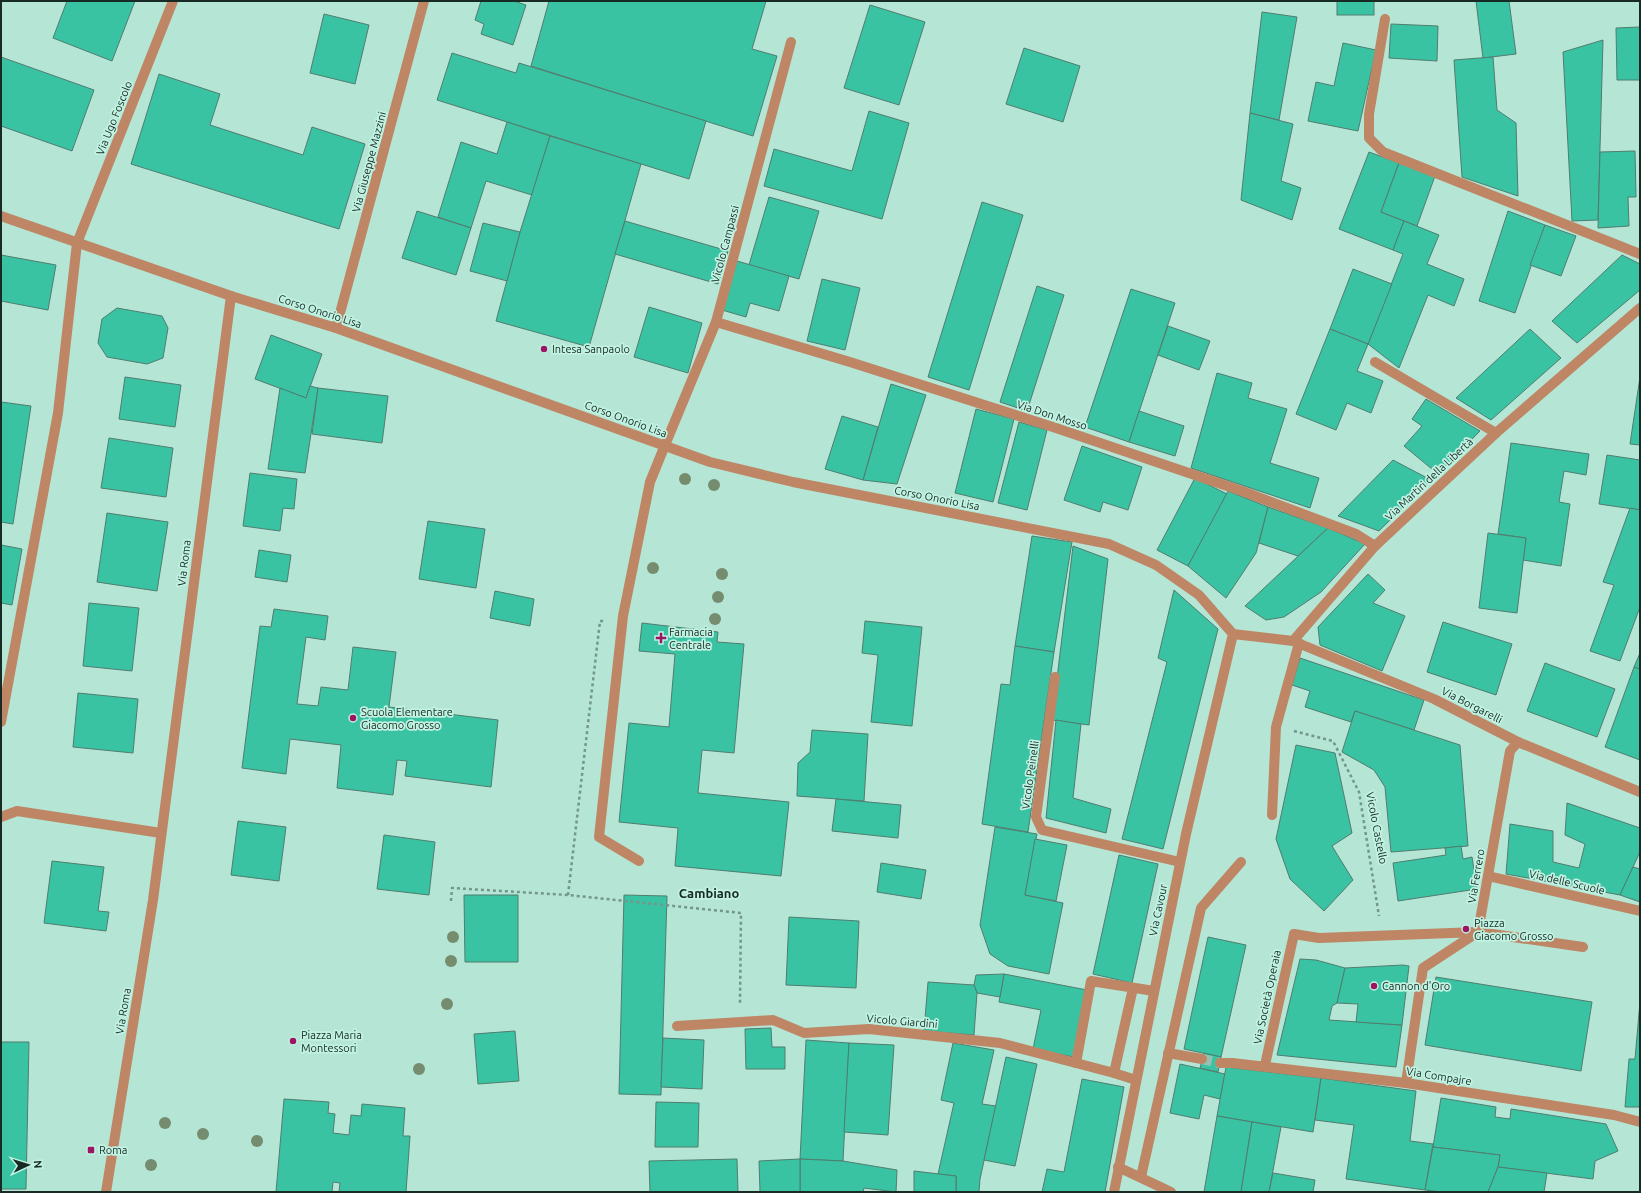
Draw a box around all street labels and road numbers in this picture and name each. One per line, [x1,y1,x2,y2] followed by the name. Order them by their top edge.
[94,79,134,157] street label: Via Ugo Foscolo
[350,110,388,214] street label: Via Giuseppe Mazzini
[709,204,741,284] street label: Vicolo Campassi
[277,292,363,330] street label: Corso Onorio Lisa
[1015,398,1089,432] street label: Via Don Mosso
[583,399,669,439] street label: Corso Onorio Lisa
[1383,435,1475,523] street label: Via Martiri della Libertà
[893,484,981,512] street label: Corso Onorio Lisa
[175,539,193,587] street label: Via Roma
[1440,685,1504,725] street label: Via Borgarelli
[1019,740,1041,810] street label: Vicolo Peinelli
[1364,791,1390,865] street label: Vicolo Castello
[1465,848,1487,904] street label: Via Ferrero
[1528,867,1606,897] street label: Via delle Scuole
[1147,882,1170,937] street label: Via Cavour
[1251,949,1283,1045] street label: Via Società Operaia
[113,987,133,1035] street label: Via Roma
[866,1012,938,1030] street label: Vicolo Giardini
[1406,1065,1472,1087] street label: Via Compajre

